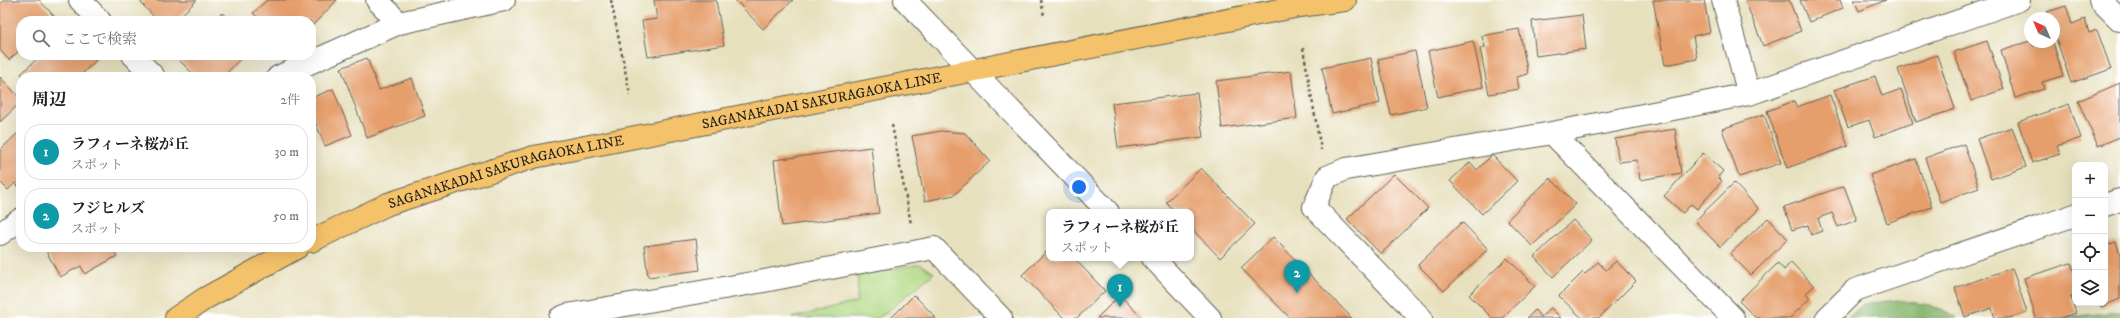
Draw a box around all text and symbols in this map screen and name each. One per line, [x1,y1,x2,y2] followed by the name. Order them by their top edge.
[2024,12,2060,48] north arrow
[16,16,316,60] search box
[30,27,52,49] icon: search
[62,30,137,49] text: ここで検索
[700,69,943,134] street label: SAGANAKADAI SAKURAGAOKA LINE
[32,89,66,111] text: 周辺
[281,92,300,108] text: 2件
[386,131,626,213] street label: SAGANAKADAI SAKURAGAOKA LINE
[71,135,189,154] text: ラフィーネ桜が丘
[44,144,48,160] text: 1
[275,144,299,160] text: 30 m
[71,157,123,173] text: スポット
[2072,162,2108,306] map controls
[2072,162,2108,198] button: +
[1069,177,1089,197] your location
[2072,198,2108,234] button: −
[71,199,145,218] text: フジヒルズ
[43,208,49,224] text: 2
[273,208,299,224] text: 50 m
[1046,209,1194,261] popup
[1061,218,1179,237] text: ラフィーネ桜が丘
[71,221,123,237] text: スポット
[2072,234,2108,270] button: locate
[1061,240,1113,256] text: スポット
[1284,260,1310,293] pin: 2
[2072,270,2108,306] button: layers
[1107,274,1133,307] pin: 1

